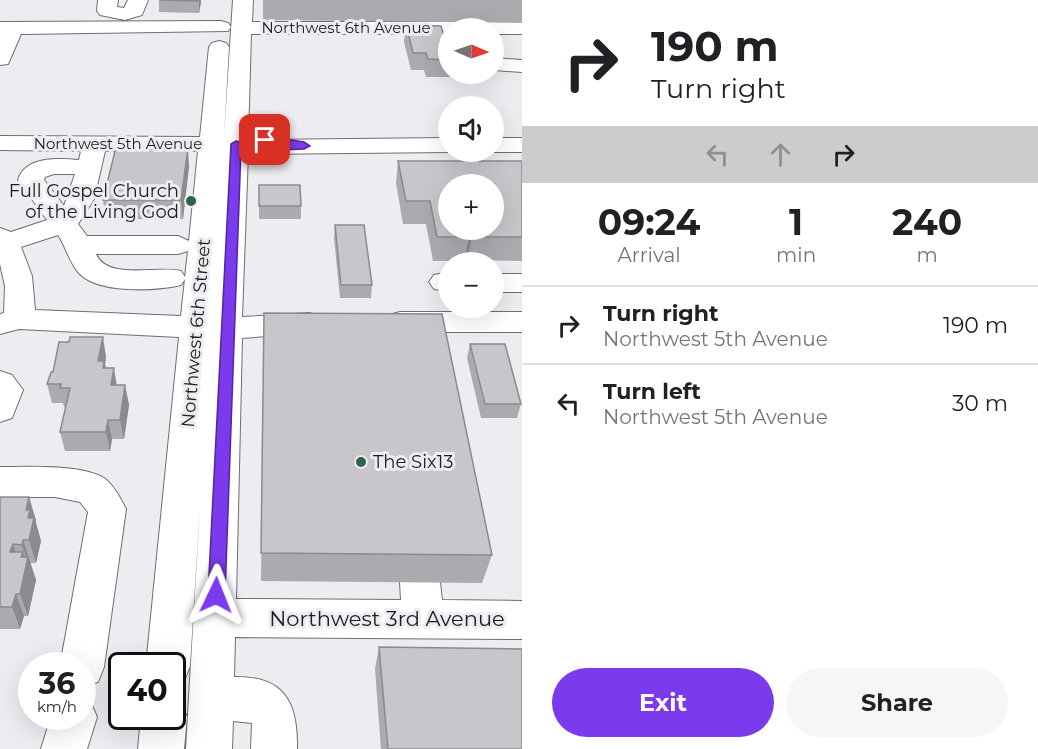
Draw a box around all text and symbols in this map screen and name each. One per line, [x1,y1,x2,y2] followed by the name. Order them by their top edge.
[261,18,431,37] street label: Northwest 6th Avenue
[438,18,504,84] north arrow
[438,18,504,318] map controls
[651,20,779,72] text: 190 m
[552,24,630,102] icon: right
[651,72,786,105] text: Turn right
[438,96,504,162] button: sound
[239,114,290,165] pin
[248,123,281,156] icon: arrive
[34,134,202,153] street label: Northwest 5th Avenue
[701,138,734,171] icon: left
[764,138,797,171] icon: ahead
[827,138,860,171] icon: right
[438,174,504,240] button: +
[9,180,179,223] place label: Full Gospel Church of the Living God
[184,194,198,208] marker: Full Gospel Church of the Living God
[598,200,700,244] text: 09:24
[789,200,803,244] text: 1
[892,200,962,244] text: 240
[177,238,215,428] street label: Northwest 6th Street
[618,243,681,267] text: Arrival
[776,243,816,267] text: min
[916,243,938,267] text: m
[438,252,504,318] button: −
[603,300,718,327] text: Turn right
[552,309,585,342] icon: right
[943,312,1008,339] text: 190 m
[603,327,828,351] text: Northwest 5th Avenue
[603,378,701,405] text: Turn left
[552,387,585,420] icon: left
[952,390,1008,417] text: 30 m
[603,405,828,429] text: Northwest 5th Avenue
[373,451,453,473] place label: The Six13
[354,455,368,469] marker: The Six13
[184,563,248,627] position arrow
[269,606,505,631] street label: Northwest 3rd Avenue
[108,652,186,730] speed limit sign: 40
[39,665,75,702] text: 36
[552,668,774,737] button: Exit
[786,668,1008,737] button: Share
[37,697,77,716] text: km/h

